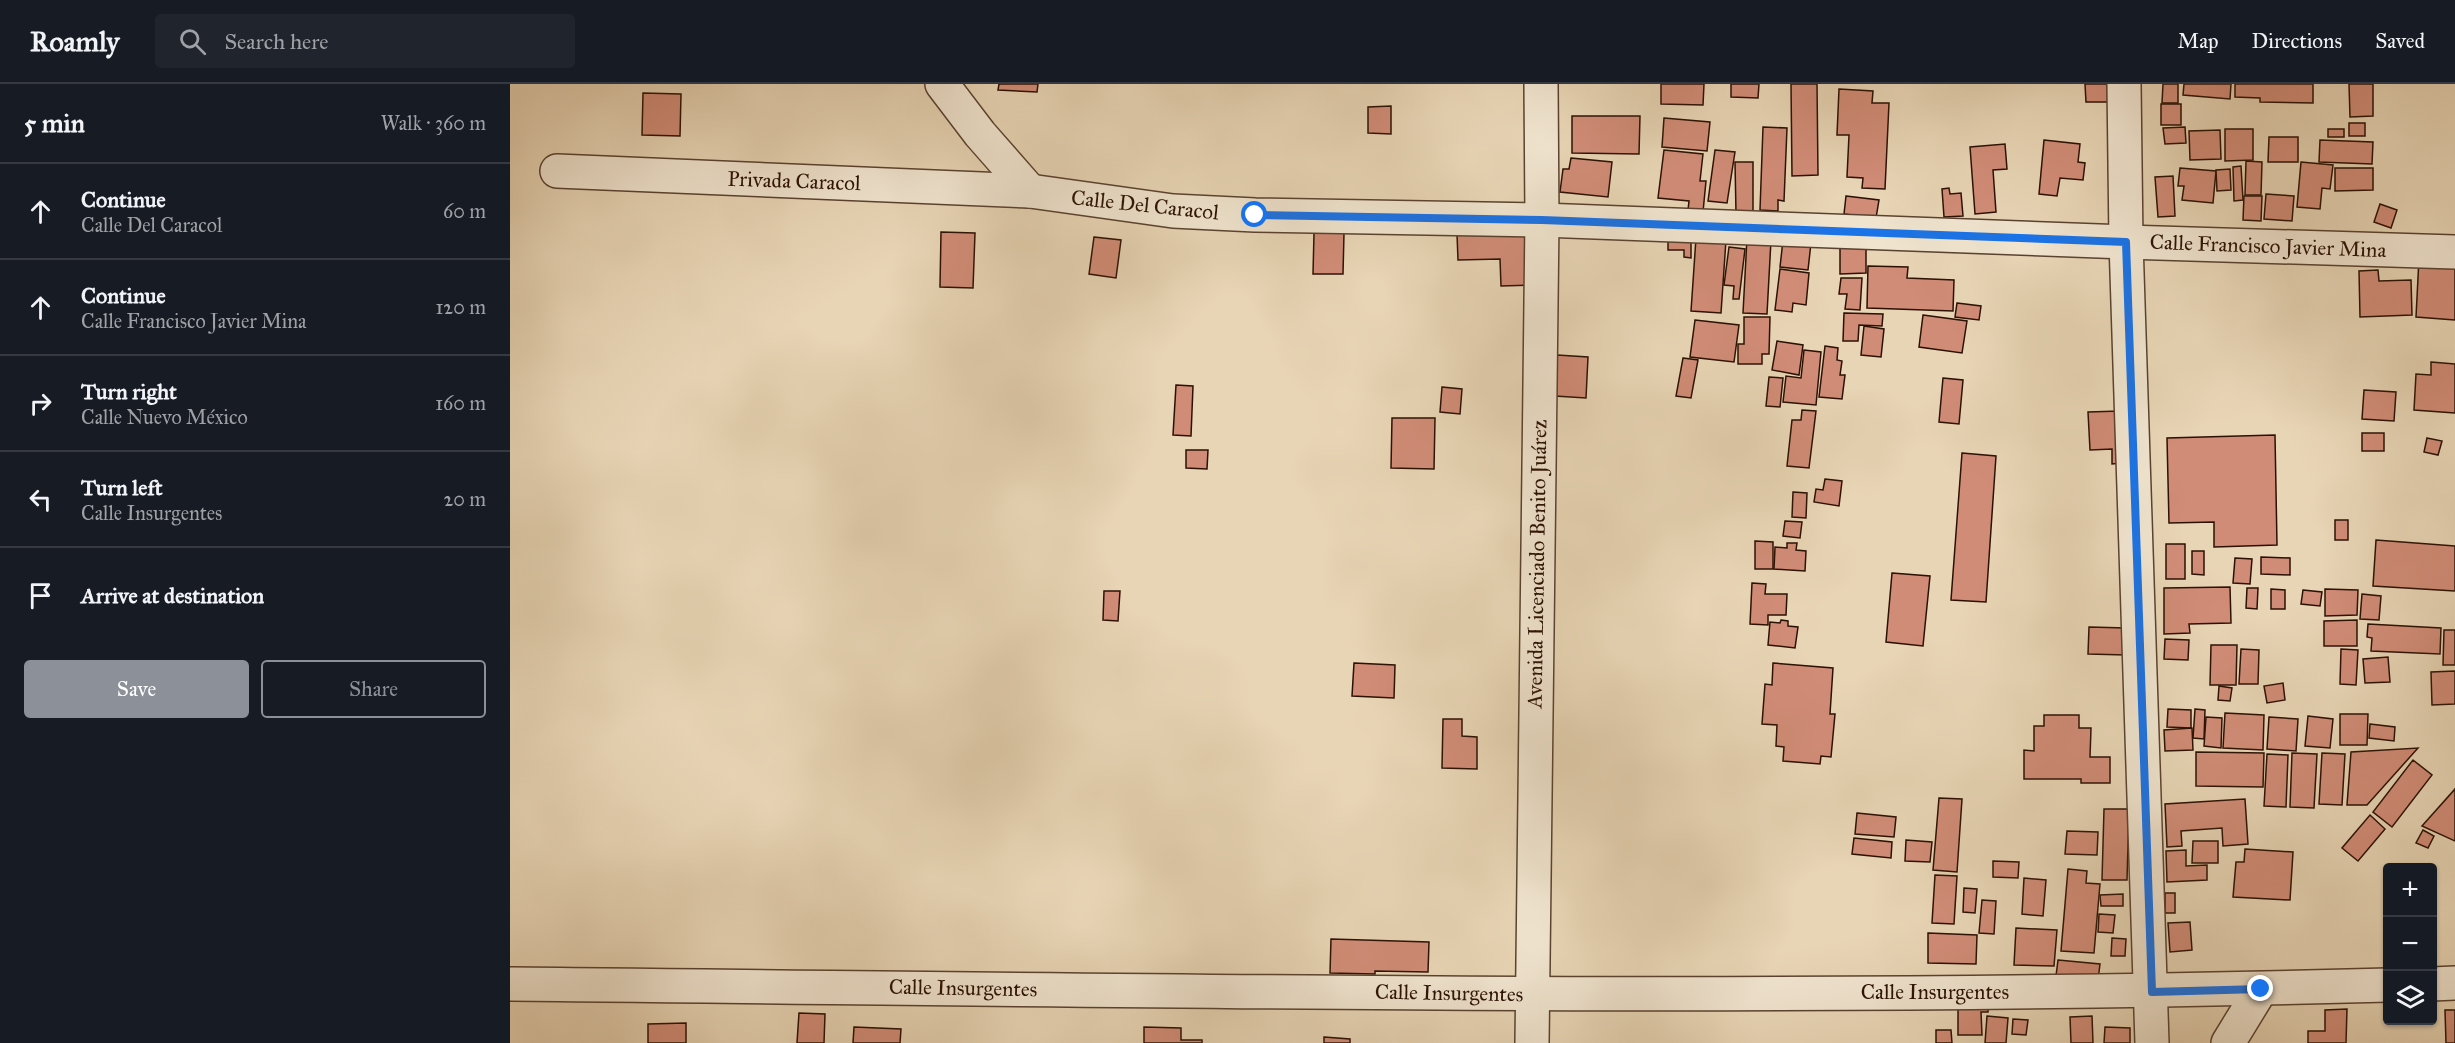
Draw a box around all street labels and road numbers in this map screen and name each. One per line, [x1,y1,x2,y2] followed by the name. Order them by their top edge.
[727,166,861,196] street label: Privada Caracol
[1070,184,1220,226] street label: Calle Del Caracol
[2149,229,2387,263] street label: Calle Francisco Javier Mina
[1521,419,1553,710] street label: Avenida Licenciado Benito Juárez
[889,974,1037,1002] street label: Calle Insurgentes
[1375,979,1523,1007] street label: Calle Insurgentes
[1861,979,2009,1005] street label: Calle Insurgentes

